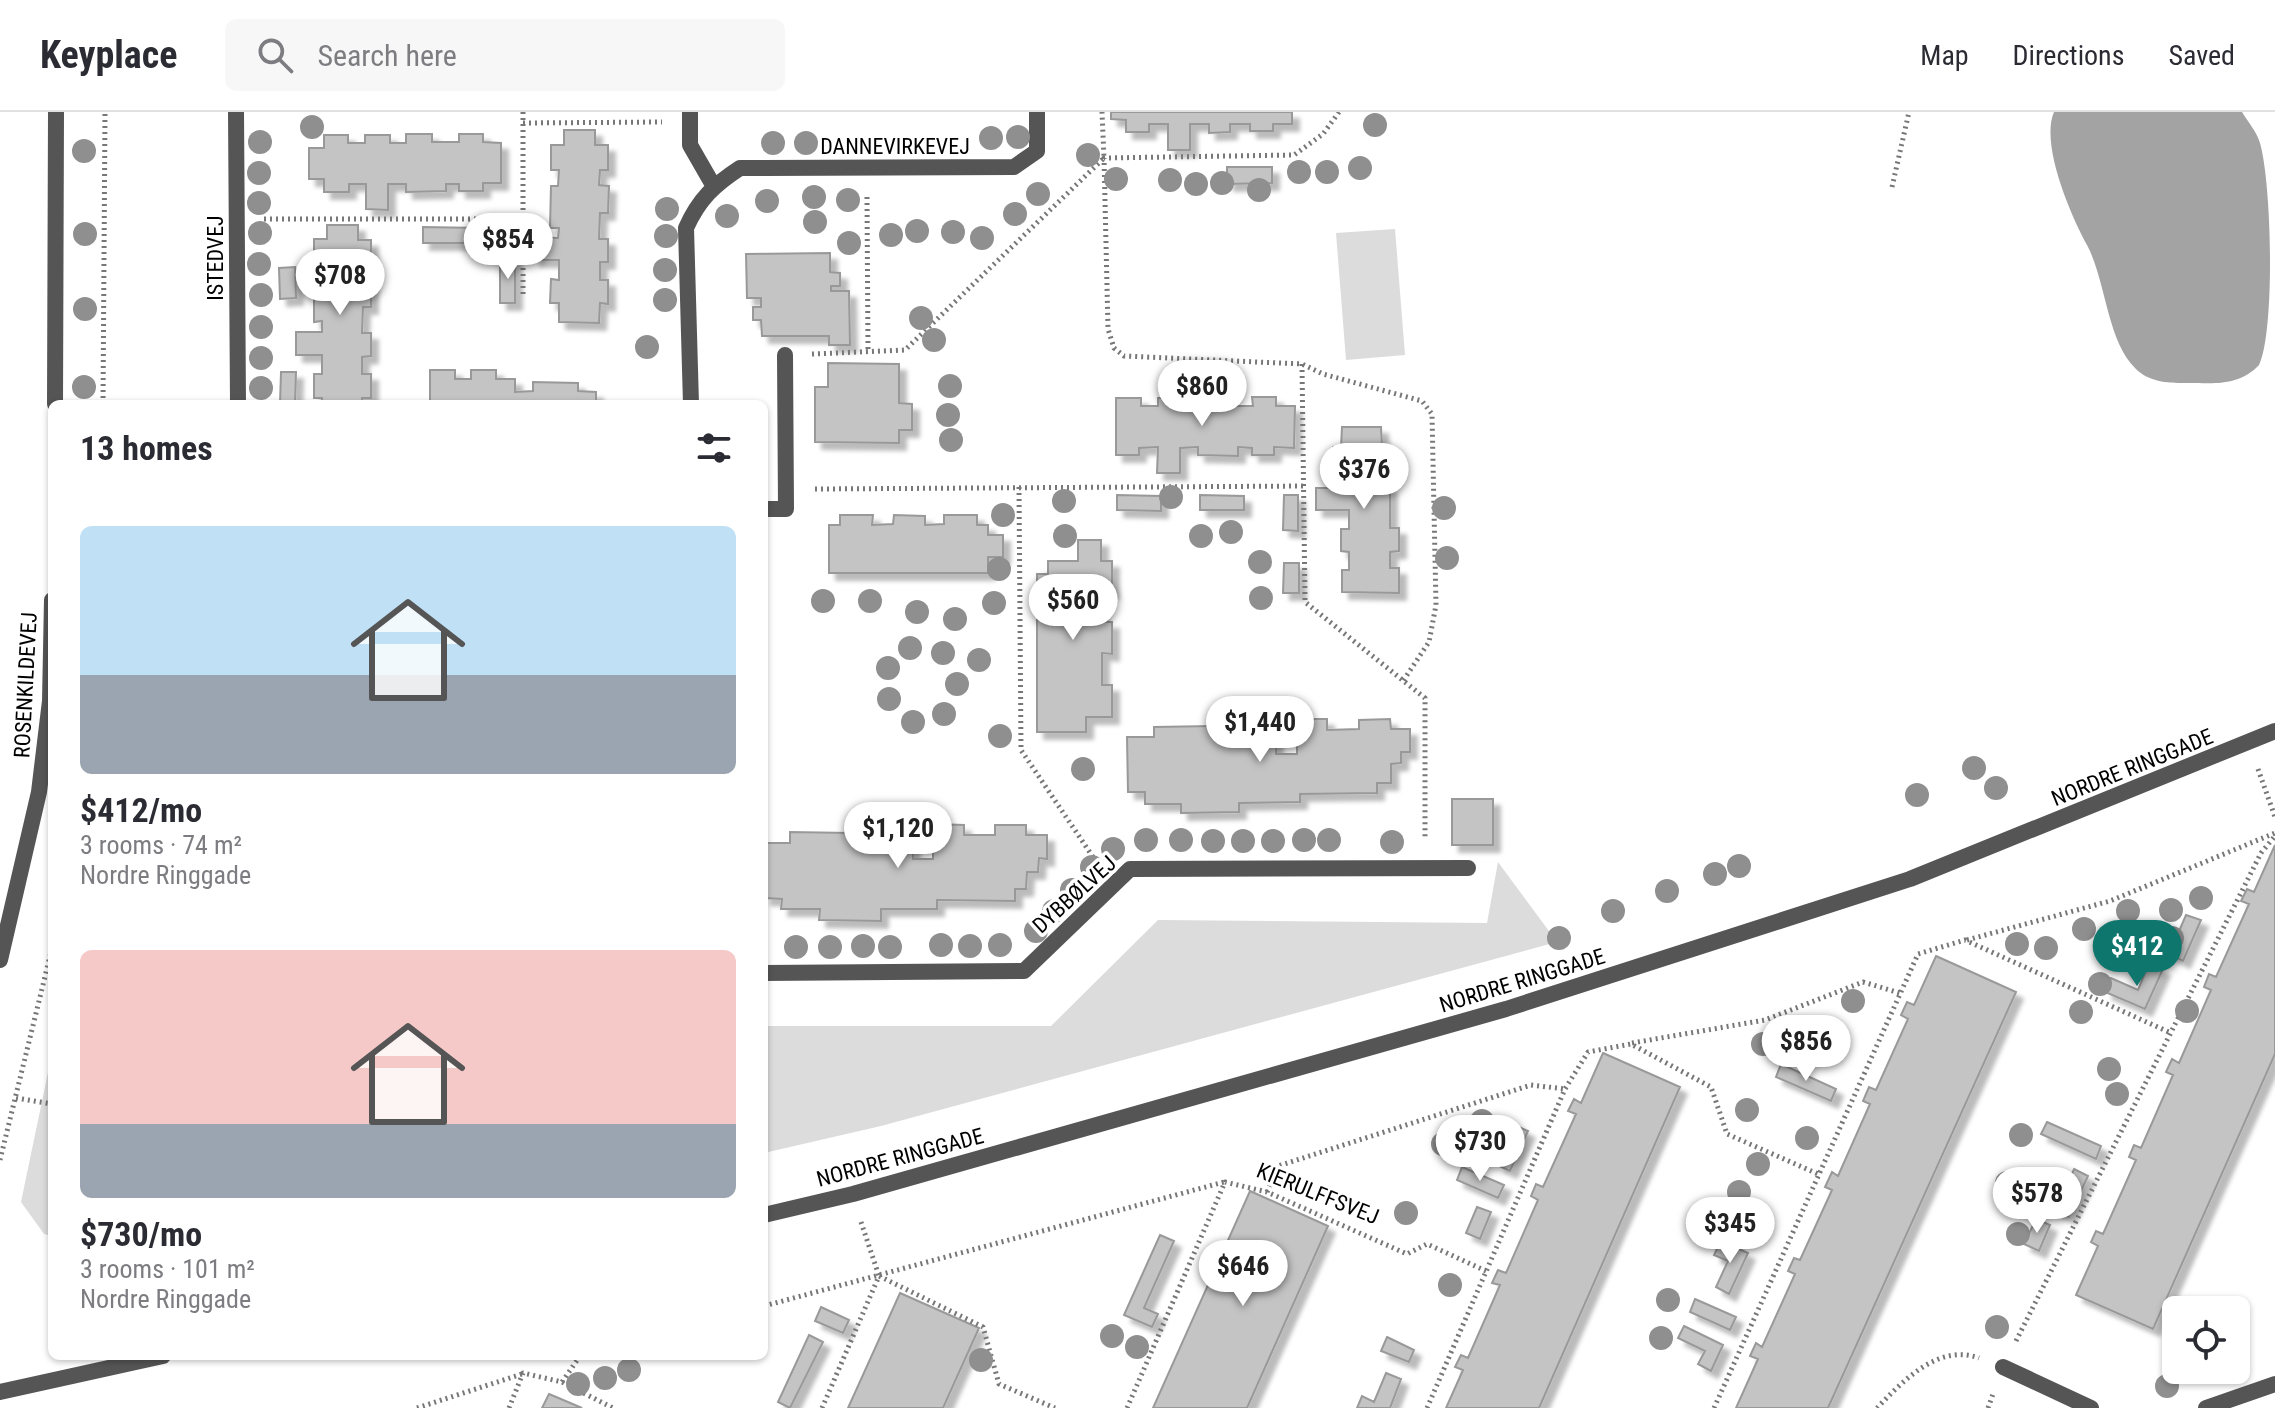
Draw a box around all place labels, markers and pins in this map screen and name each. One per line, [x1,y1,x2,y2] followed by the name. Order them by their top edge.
[461,213,555,281] pin: $854
[293,249,387,317] pin: $708
[1155,360,1249,428] pin: $860
[1317,443,1411,511] pin: $376
[1026,574,1120,642] pin: $560
[1195,696,1325,764] pin: $1,440
[833,802,963,870] pin: $1,120
[2090,920,2184,988] pin: $412
[1759,1015,1853,1083] pin: $856
[1433,1115,1527,1183] pin: $730
[1990,1167,2084,1235] pin: $578
[1683,1197,1777,1265] pin: $345
[1196,1240,1290,1308] pin: $646

